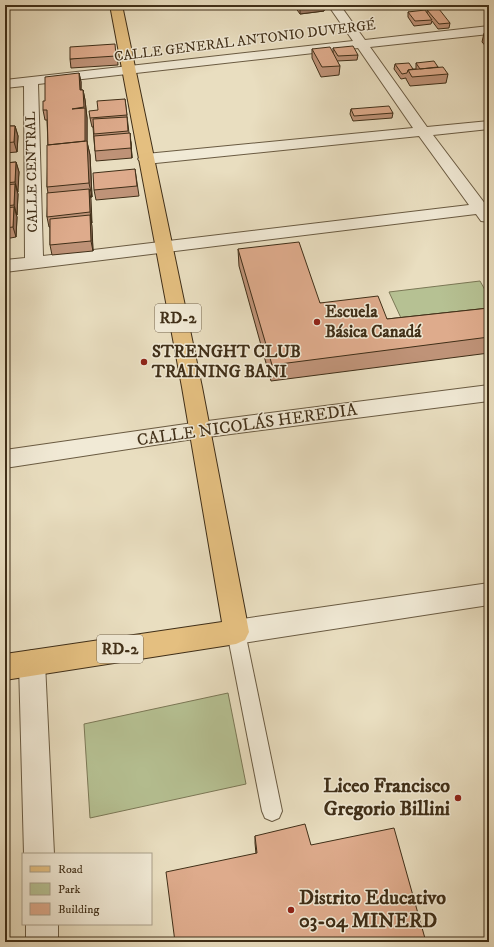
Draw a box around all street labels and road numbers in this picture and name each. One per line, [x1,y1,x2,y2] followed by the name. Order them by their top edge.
[113,16,377,66] street label: CALLE GENERAL ANTONIO DUVERGÉ
[22,111,42,233] street label: CALLE CENTRAL
[155,304,201,332] road number: RD-2
[135,398,359,451] street label: CALLE NICOLÁS HEREDIA
[97,635,143,663] road number: RD-2

